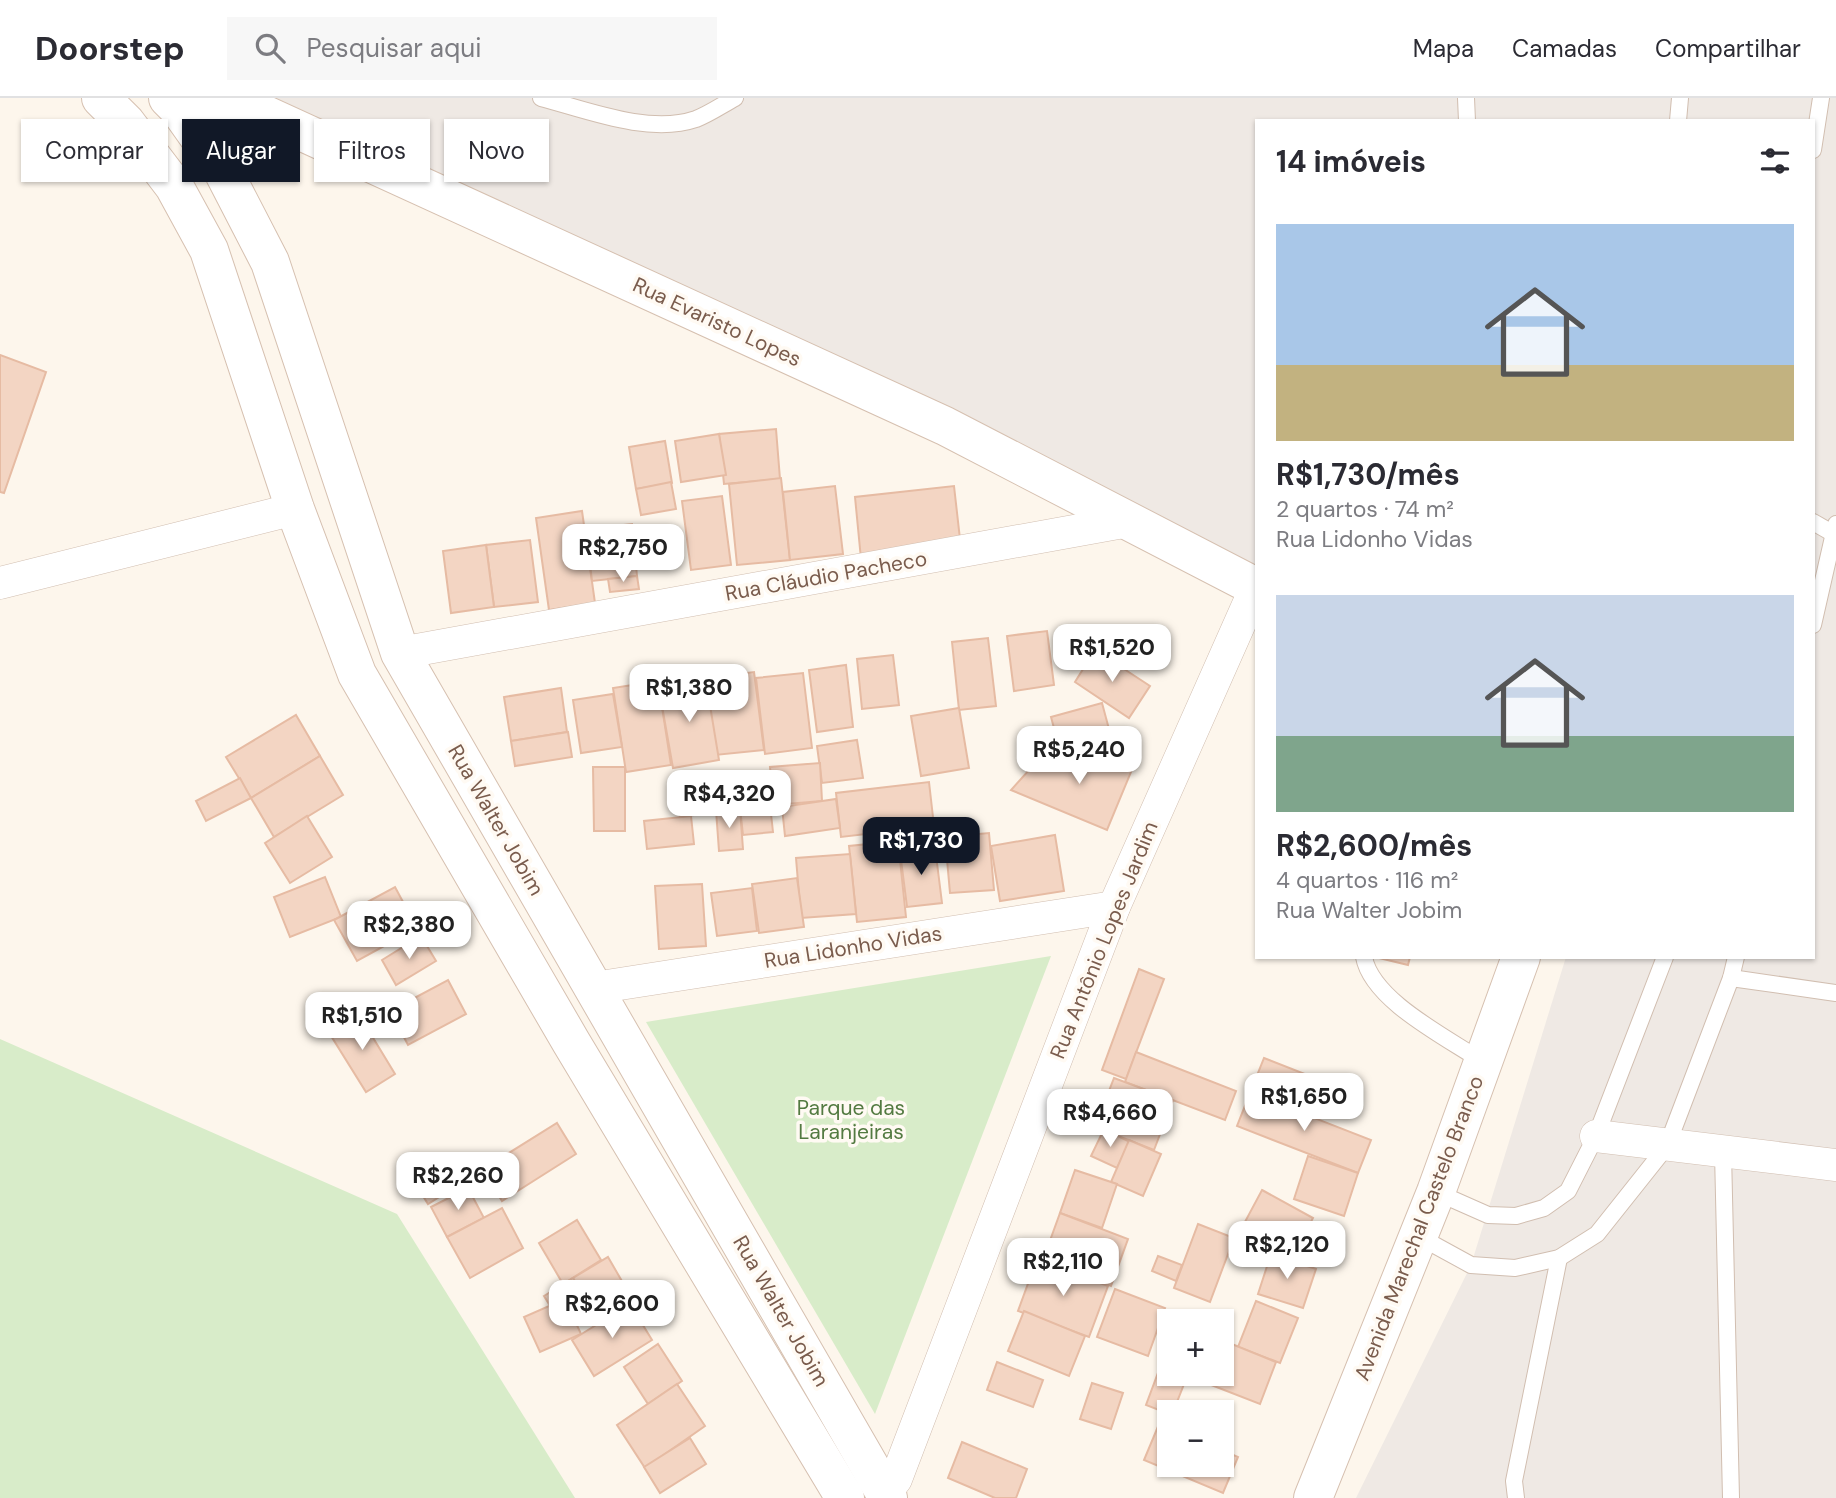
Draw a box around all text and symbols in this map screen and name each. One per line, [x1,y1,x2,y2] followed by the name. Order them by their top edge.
[227,17,717,80] search box
[35,27,185,70] text: Doorstep
[251,29,289,67] icon: search
[307,31,481,65] text: Pesquisar aqui
[1413,33,1474,64] text: Mapa
[1512,33,1617,64] text: Camadas
[1655,33,1801,64] text: Compartilhar
[21,119,168,182] chip: Comprar
[182,119,300,182] chip: Alugar
[314,119,430,182] chip: Filtros
[444,119,549,182] chip: Novo
[1276,142,1426,181] text: 14 imóveis
[1756,142,1794,180] icon: filters
[1472,269,1598,395] icon: home
[628,271,806,373] street label: Rua Evaristo Lopes
[1276,455,1460,494] text: R$1,730/mês
[1276,494,1454,524] text: 2 quartos · 74 m²
[558,524,688,584] pin: R$2,750
[1276,524,1473,554] text: Rua Lidonho Vidas
[578,532,668,562] text: R$2,750
[723,544,929,608] street label: Rua Cláudio Pacheco
[1047,624,1177,684] pin: R$1,520
[1069,632,1155,662] text: R$1,520
[1472,640,1598,766] icon: home
[624,664,754,724] pin: R$1,380
[645,672,733,702] text: R$1,380
[1014,726,1144,786] pin: R$5,240
[1033,734,1125,764] text: R$5,240
[441,739,551,901] street label: Rua Walter Jobim
[664,770,794,830] pin: R$4,320
[683,778,775,808] text: R$4,320
[1044,817,1164,1063] street label: Rua Antônio Lopes Jardim
[856,818,986,877] pin: R$1,730
[879,825,963,855] text: R$1,730
[1276,826,1472,865] text: R$2,600/mês
[1276,865,1458,895] text: 4 quartos · 116 m²
[1276,895,1462,925] text: Rua Walter Jobim
[344,902,474,961] pin: R$2,380
[363,909,455,939] text: R$2,380
[762,919,944,975] street label: Rua Lidonho Vidas
[297,992,427,1052] pin: R$1,510
[321,1000,403,1030] text: R$1,510
[1348,1072,1490,1384] street label: Avenida Marechal Castelo Branco
[1239,1074,1369,1133] pin: R$1,650
[1260,1081,1348,1111] text: R$1,650
[1045,1090,1175,1149] pin: R$4,660
[797,1094,905,1146] park label: Parque das Laranjeiras
[1063,1097,1157,1127] text: R$4,660
[393,1152,523,1212] pin: R$2,260
[412,1160,504,1190] text: R$2,260
[1222,1222,1352,1281] pin: R$2,120
[1244,1229,1330,1259] text: R$2,120
[726,1230,836,1392] street label: Rua Walter Jobim
[998,1238,1128,1298] pin: R$2,110
[1023,1246,1103,1276] text: R$2,110
[547,1280,677,1340] pin: R$2,600
[565,1288,659,1318] text: R$2,600
[1157,1309,1234,1477] map controls
[1157,1309,1234,1386] button: +
[1157,1400,1234,1477] button: −

